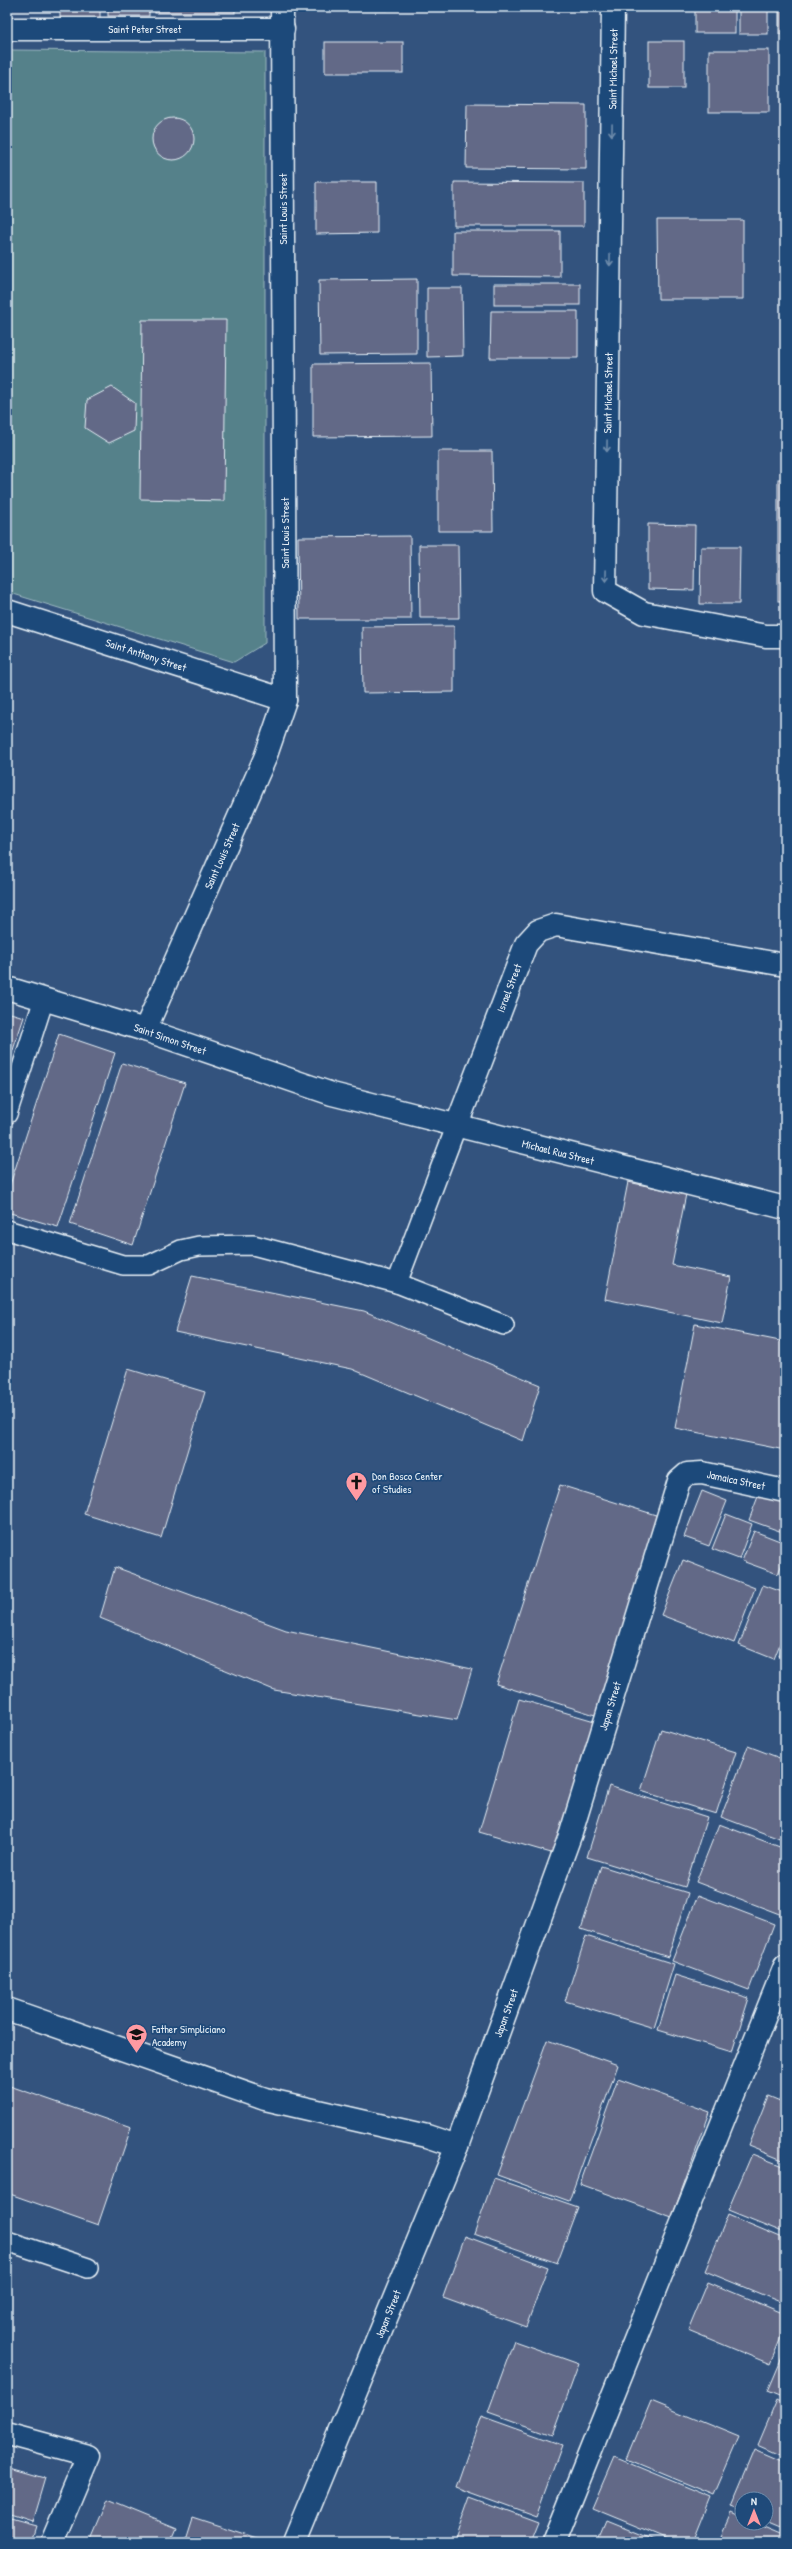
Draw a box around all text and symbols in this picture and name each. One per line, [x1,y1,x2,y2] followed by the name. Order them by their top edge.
[108,22,182,36] street label: Saint Peter Street
[605,28,621,109] street label: Saint Michael Street
[608,123,616,136] one-way arrow
[276,173,290,244] street label: Saint Louis Street
[606,253,614,266] one-way arrow
[600,352,616,433] street label: Saint Michael Street
[604,439,611,452] one-way arrow
[278,497,292,568] street label: Saint Louis Street
[602,569,610,582] one-way arrow
[104,635,188,675] street label: Saint Anthony Street
[201,821,243,891] street label: Saint Louis Street
[493,962,525,1014] street label: Israel Street
[132,1020,208,1058] street label: Saint Simon Street
[520,1136,596,1168] street label: Michael Rua Street
[706,1467,767,1493] street label: Jamaica Street
[343,1469,369,1502] church icon: Don Bosco Center of Studies
[372,1469,443,1496] place label: Don Bosco Center of Studies
[596,1680,624,1732] street label: Japan Street
[491,1987,521,2039] street label: Japan Street
[123,2022,149,2055] school or university icon: Father Simpliciano Academy
[151,2022,226,2049] place label: Father Simpliciano Academy
[372,2288,404,2340] street label: Japan Street
[734,2491,774,2531] north arrow
[751,2494,757,2508] text: N

